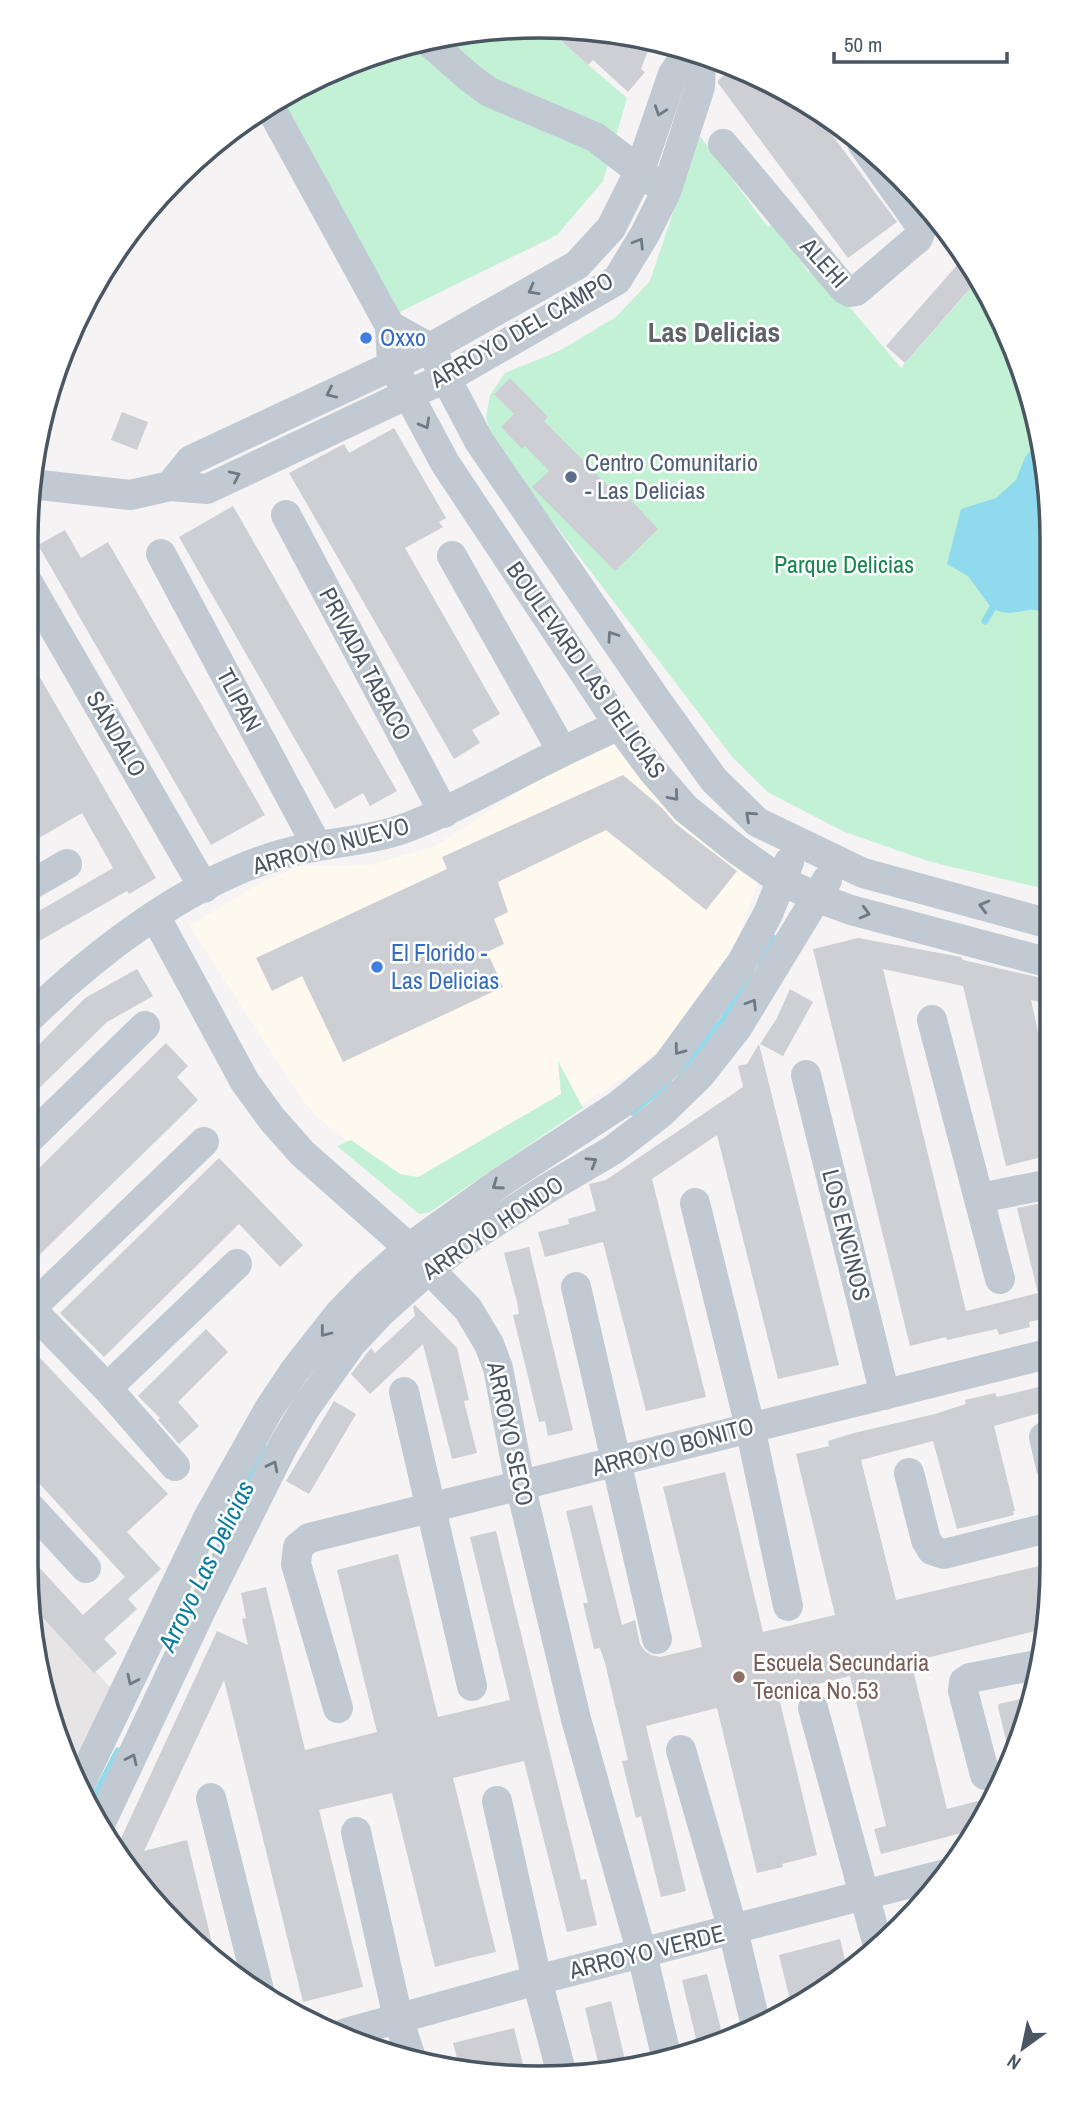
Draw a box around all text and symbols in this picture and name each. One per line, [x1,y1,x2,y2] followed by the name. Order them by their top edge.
[834,21,1007,65] scale bar
[844,30,882,59] text: 50 m
[654,105,668,117] one-way arrow
[793,230,856,294] street label: ALEHI
[631,238,644,251] one-way arrow
[423,264,619,395] street label: ARROYO DEL CAMPO
[528,282,541,295] one-way arrow
[648,313,780,351] district label: Las Delicias
[380,321,426,353] place label: Oxxo
[358,330,374,346] marker: Oxxo
[326,385,338,399] one-way arrow
[416,417,430,430] one-way arrow
[585,446,758,506] place label: Centro Comunitario - Las Delicias
[563,469,579,485] marker: Centro Comunitario - Las Delicias
[228,470,240,484] one-way arrow
[774,548,914,580] park label: Parque Delicias
[500,555,674,784] street label: BOULEVARD LAS DELICIAS
[312,582,420,745] street label: PRIVADA TABACO
[608,631,620,644] one-way arrow
[210,662,270,737] street label: T´LIPAN
[79,685,154,782] street label: SÁNDALO
[666,787,678,800] one-way arrow
[248,809,413,882] street label: ARROYO NUEVO
[745,811,758,824] one-way arrow
[978,900,990,914] one-way arrow
[859,905,871,920] one-way arrow
[391,936,499,996] place label: El Florido - Las Delicias
[369,959,385,975] marker: El Florido - Las Delicias
[743,999,756,1012] one-way arrow
[674,1042,687,1055] one-way arrow
[584,1158,597,1171] one-way arrow
[815,1166,879,1304] street label: LOS ENCINOS
[415,1168,569,1287] street label: ARROYO HONDO
[492,1177,505,1189] one-way arrow
[320,1324,333,1337] one-way arrow
[480,1358,542,1509] street label: ARROYO SECO
[588,1409,757,1483] street label: ARROYO BONITO
[265,1460,278,1473] one-way arrow
[149,1475,262,1658] water label: Arroyo Las Delicias
[753,1646,929,1706] place label: Escuela Secundaria Tecnica No.53
[731,1669,747,1685] marker: Escuela Secundaria Tecnica No.53
[126,1673,140,1685] one-way arrow
[124,1754,138,1766] one-way arrow
[565,1916,728,1986] street label: ARROYO VERDE
[988,2013,1058,2083] north arrow
[1002,2048,1026,2076] text: N

